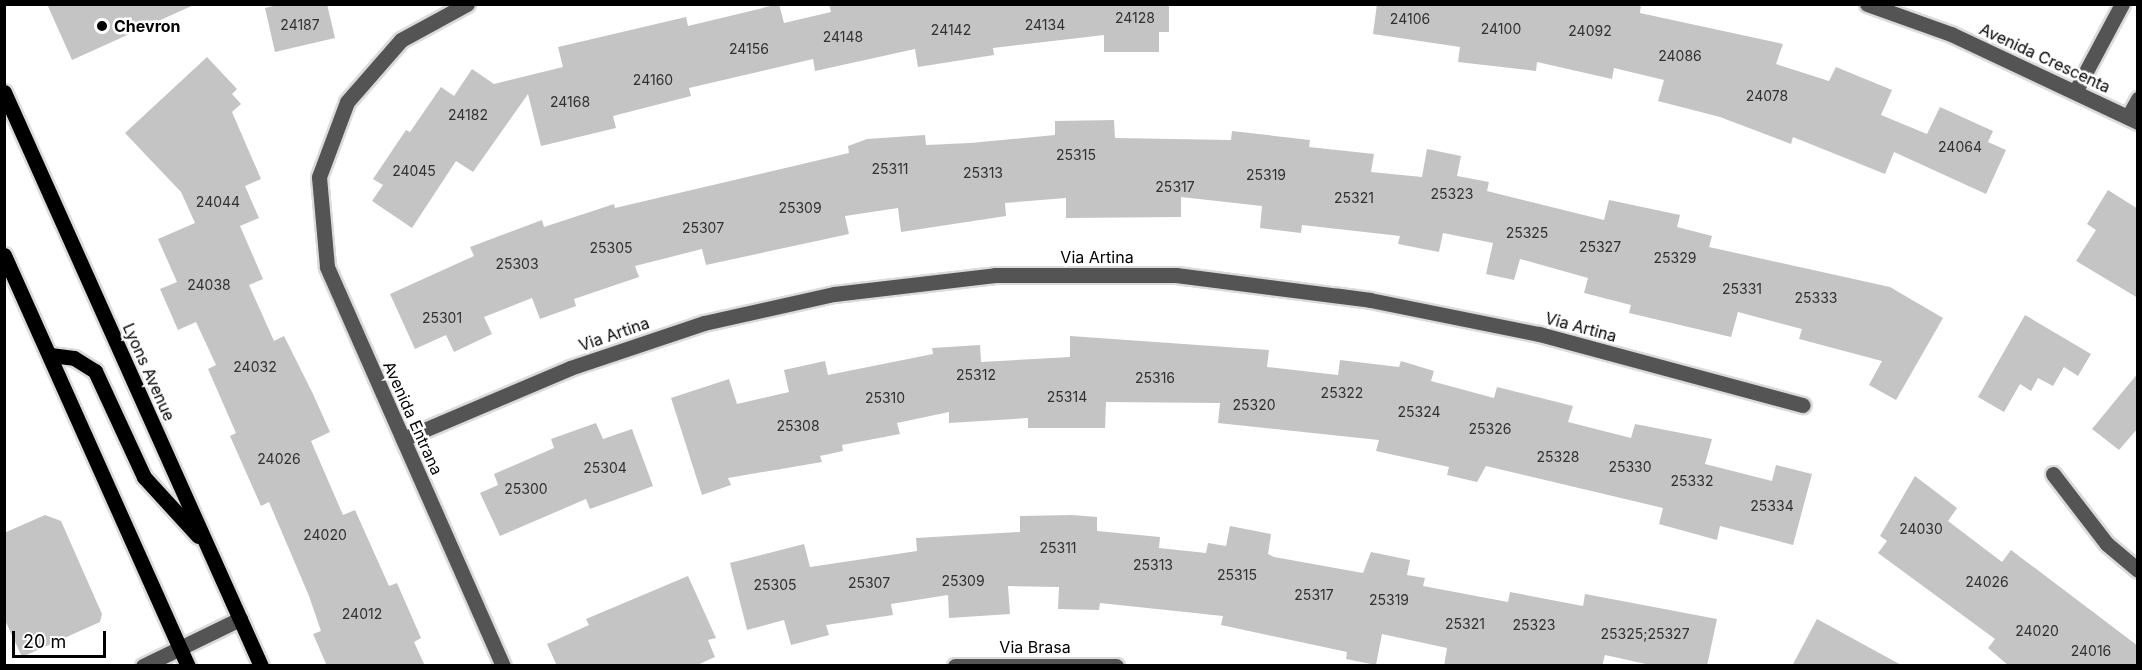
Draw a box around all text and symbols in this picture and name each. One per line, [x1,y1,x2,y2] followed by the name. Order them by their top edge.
[1115,10,1155,26] house number: 24128
[1390,11,1430,27] house number: 24106
[114,16,181,36] place label: Chevron
[280,17,320,33] house number: 24187
[1025,17,1065,33] house number: 24134
[95,19,109,33] marker: Chevron
[1977,19,2113,97] street label: Avenida Crescenta
[1481,21,1521,37] house number: 24100
[931,22,971,38] house number: 24142
[1568,23,1612,39] house number: 24092
[823,29,863,45] house number: 24148
[729,41,769,57] house number: 24156
[1658,48,1702,64] house number: 24086
[633,72,673,88] house number: 24160
[1746,88,1788,104] house number: 24078
[550,94,590,110] house number: 24168
[448,107,488,123] house number: 24182
[1938,139,1982,155] house number: 24064
[1056,147,1096,163] house number: 25315
[871,161,909,177] house number: 25311
[392,163,436,179] house number: 24045
[963,165,1003,181] house number: 25313
[1246,167,1286,183] house number: 25319
[1155,179,1195,195] house number: 25317
[1431,186,1473,202] house number: 25323
[1334,190,1374,206] house number: 25321
[196,194,240,210] house number: 24044
[778,200,822,216] house number: 25309
[682,220,724,236] house number: 25307
[1506,225,1548,241] house number: 25325
[1579,239,1621,255] house number: 25327
[589,240,633,256] house number: 25305
[1060,247,1134,267] street label: Via Artina
[1654,250,1696,266] house number: 25329
[495,256,539,272] house number: 25303
[187,277,231,293] house number: 24038
[1722,281,1762,297] house number: 25331
[1795,290,1837,306] house number: 25333
[1543,308,1619,346] street label: Via Artina
[422,310,462,326] house number: 25301
[576,313,652,355] street label: Via Artina
[119,320,179,424] street label: Lyons Avenue
[379,358,447,478] street label: Avenida Entrana
[233,359,277,375] house number: 24032
[956,367,996,383] house number: 25312
[1135,370,1175,386] house number: 25316
[1321,385,1363,401] house number: 25322
[1047,389,1087,405] house number: 25314
[865,390,905,406] house number: 25310
[1232,397,1276,413] house number: 25320
[1397,404,1441,420] house number: 25324
[776,418,820,434] house number: 25308
[1469,421,1511,437] house number: 25326
[1537,449,1579,465] house number: 25328
[257,451,301,467] house number: 24026
[1608,459,1652,475] house number: 25330
[583,460,627,476] house number: 25304
[1671,473,1713,489] house number: 25332
[504,481,548,497] house number: 25300
[1750,498,1794,514] house number: 25334
[1899,521,1943,537] house number: 24030
[303,527,347,543] house number: 24020
[1039,540,1077,556] house number: 25311
[1133,557,1173,573] house number: 25313
[1217,567,1257,583] house number: 25315
[941,573,985,589] house number: 25309
[1965,574,2009,590] house number: 24026
[848,575,890,591] house number: 25307
[753,577,797,593] house number: 25305
[1294,587,1334,603] house number: 25317
[1369,592,1409,608] house number: 25319
[342,606,382,622] house number: 24012
[1445,616,1485,632] house number: 25321
[1513,617,1555,633] house number: 25323
[15,619,110,657] scale bar
[2015,623,2059,639] house number: 24020
[1600,626,1690,642] house number: 25325;25327
[23,631,66,652] text: 20 m
[999,637,1071,657] street label: Via Brasa
[2071,643,2111,659] house number: 24016

